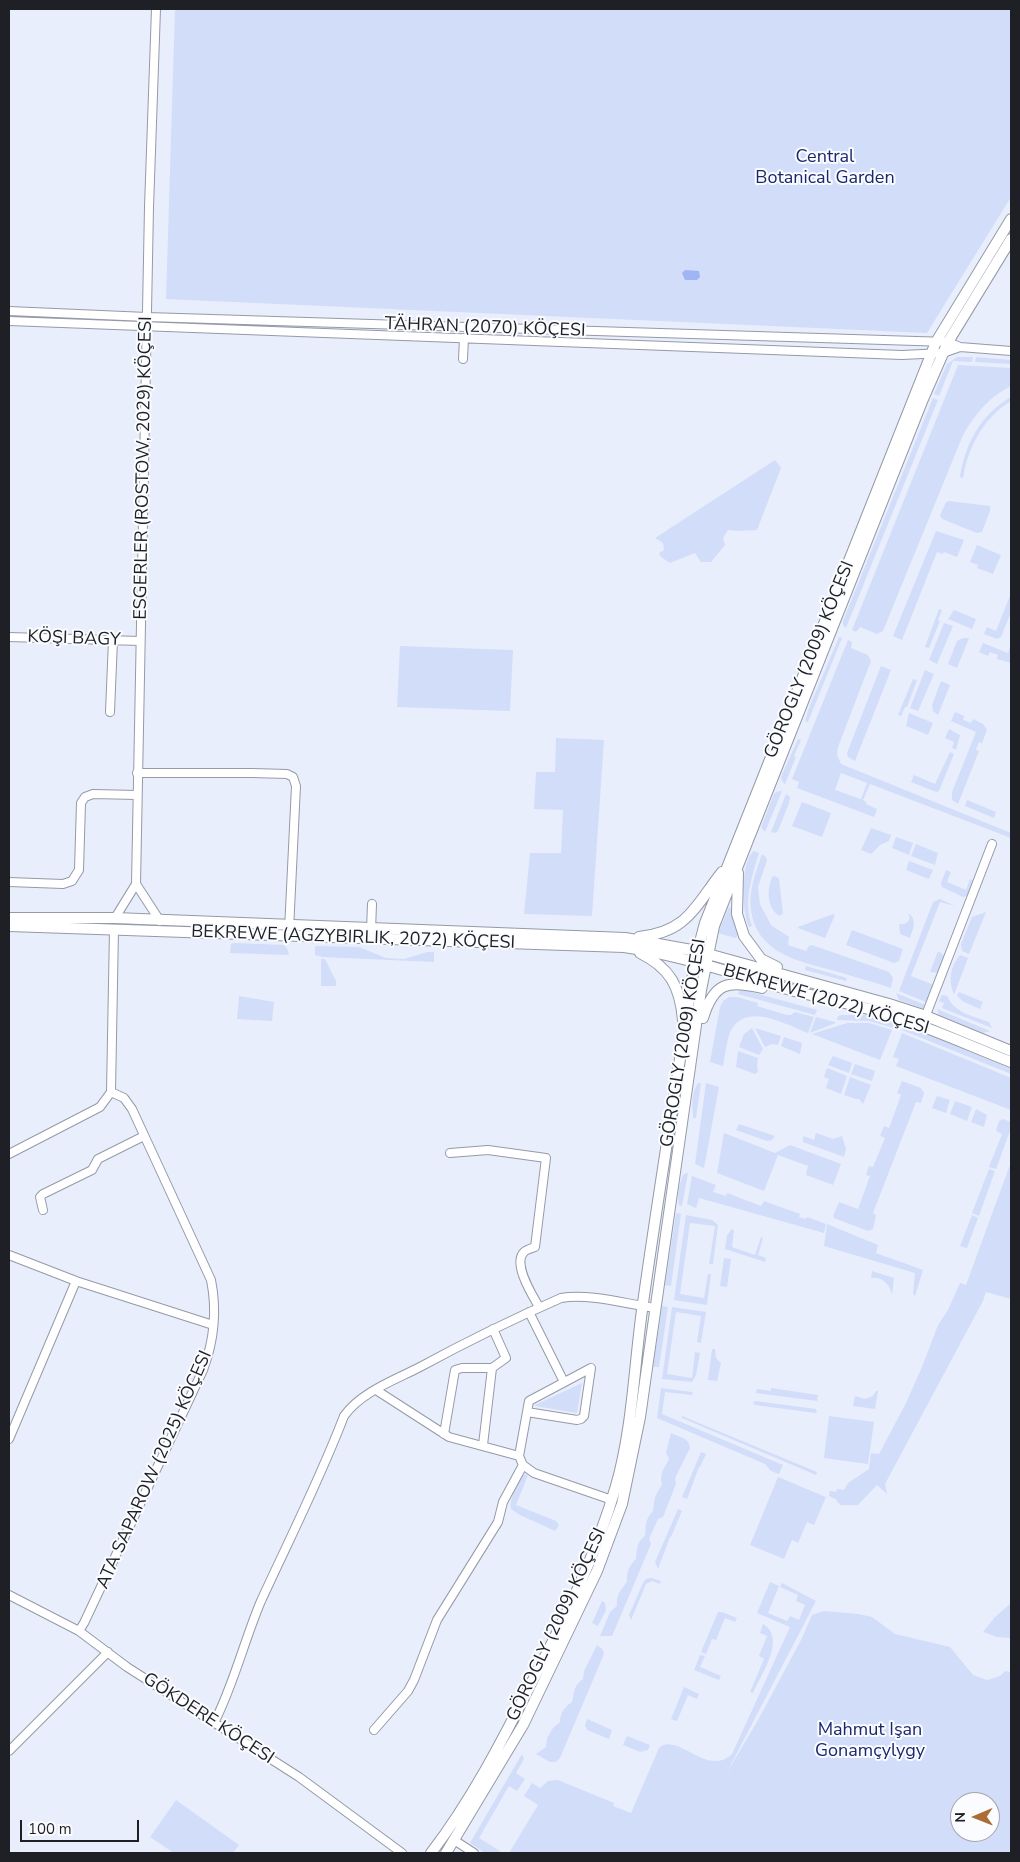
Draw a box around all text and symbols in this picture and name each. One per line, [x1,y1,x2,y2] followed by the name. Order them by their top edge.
[755,147,895,190] park label: Central Botanical Garden
[384,314,586,342] street label: TÄHRAN (2070) KÖÇESI
[131,316,157,620] street label: ESGERLER (ROSTOW, 2029) KÖÇESI
[761,558,859,762] street label: GÖROGLY (2009) KÖÇESI
[27,627,121,651] street label: KÖŞI BAGY
[191,922,515,954] street label: BEKREWE (AGZYBIRLIK, 2072) KÖÇESI
[657,937,711,1149] street label: GÖROGLY (2009) KÖÇESI
[721,960,931,1040] street label: BEKREWE (2072) KÖÇESI
[93,1348,217,1592] street label: ATA SAPAROW (2025) KÖÇESI
[503,1525,611,1725] street label: GÖROGLY (2009) KÖÇESI
[138,1669,278,1769] street label: GÖKDERE KÖÇESI
[815,1720,925,1762] park label: Mahmut Işan Gonamçylygy
[950,1792,1000,1842] north arrow
[22,1810,141,1842] scale bar
[951,1812,970,1823] text: N
[28,1819,72,1839] text: 100 m

